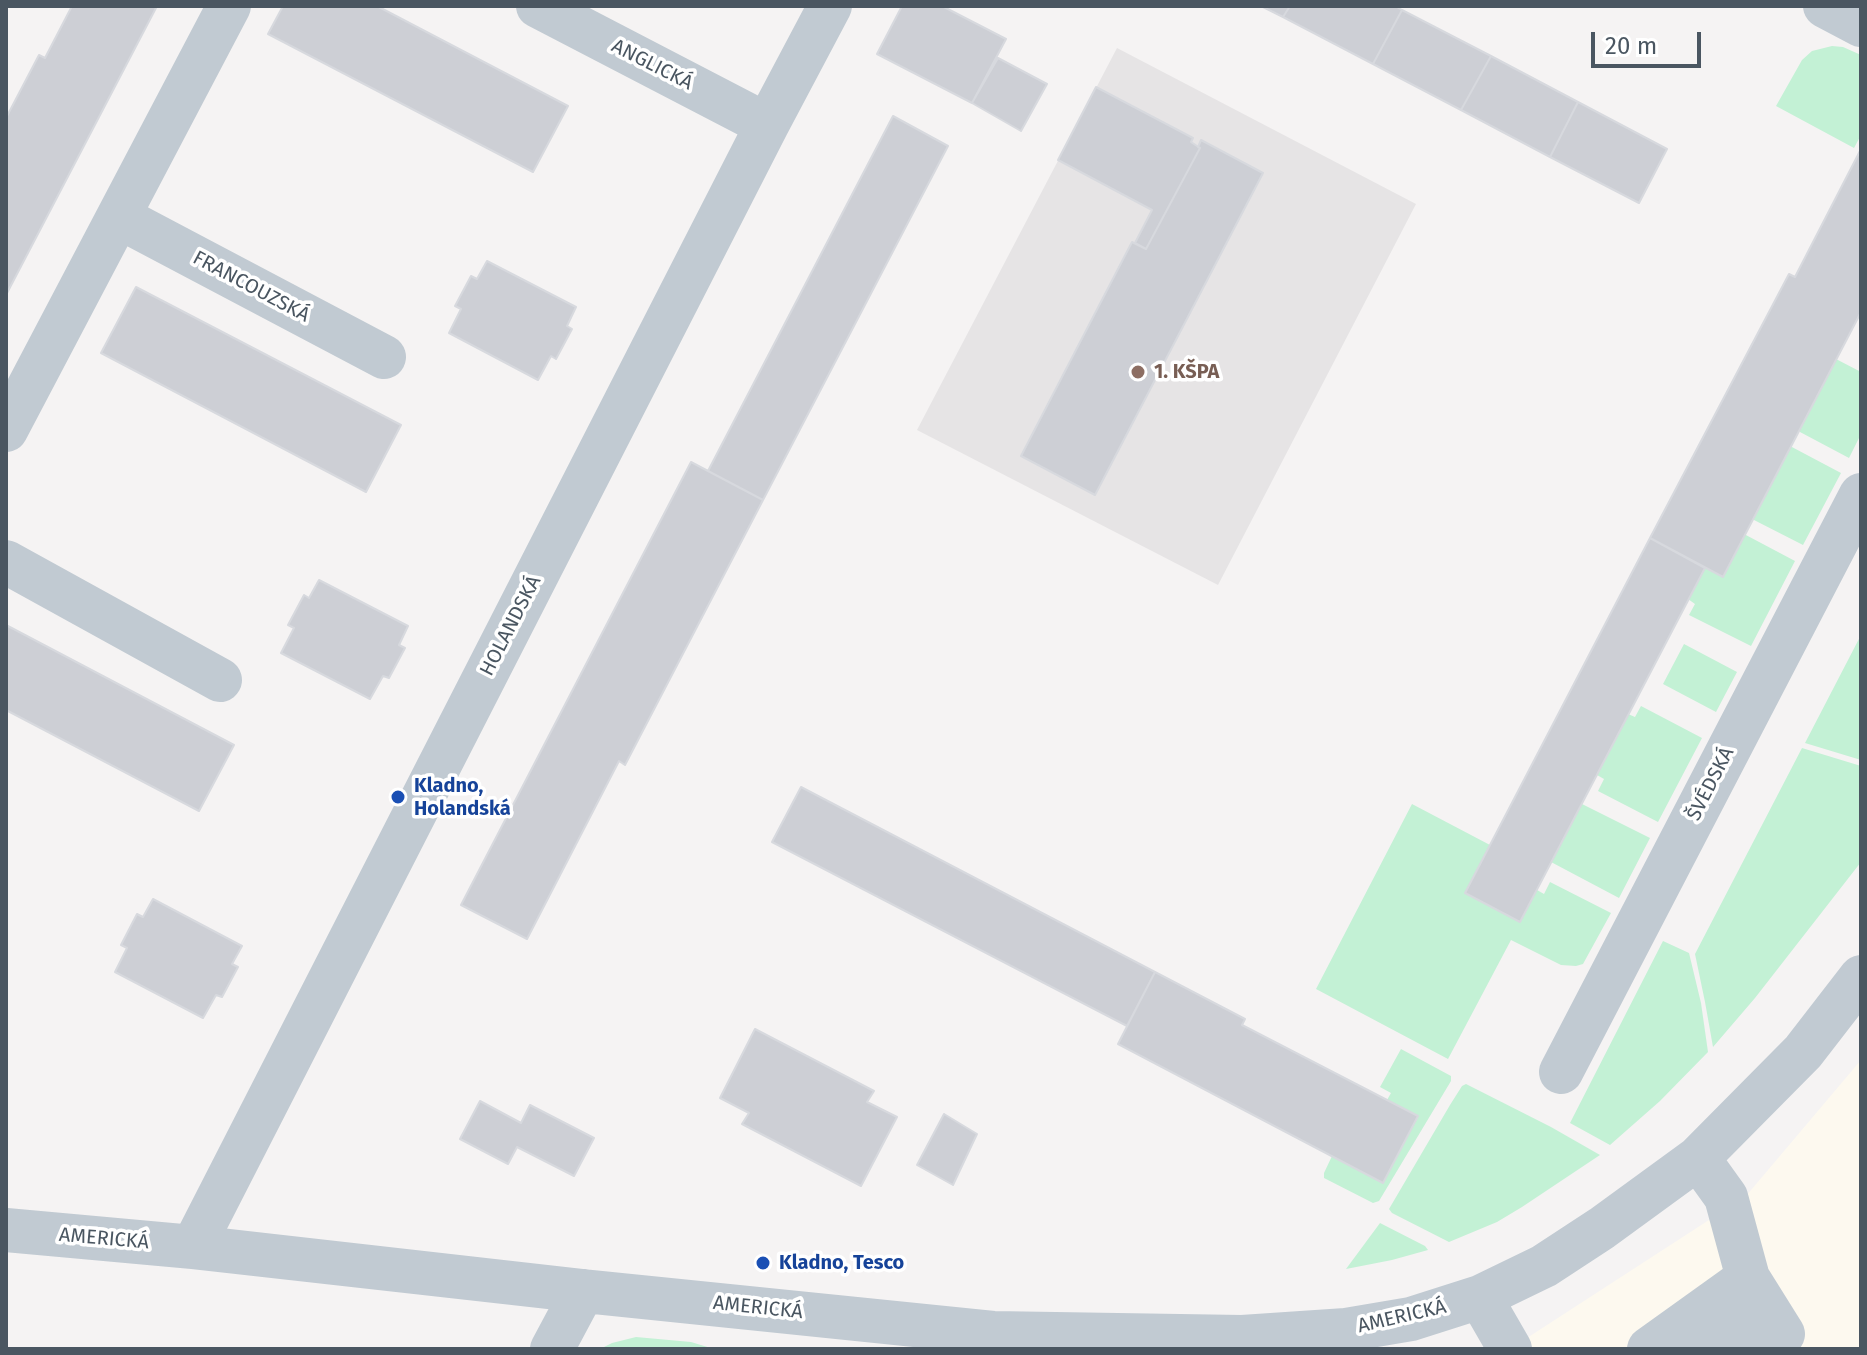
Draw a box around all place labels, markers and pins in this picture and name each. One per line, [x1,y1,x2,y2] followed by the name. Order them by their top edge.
[1154,360,1219,384] place label: 1. KŠPA
[1129,363,1147,381] marker: 1. KŠPA
[414,774,511,821] place label: Kladno, Holandská
[389,788,407,806] marker: Kladno, Holandská
[779,1251,904,1275] place label: Kladno, Tesco
[754,1254,772,1272] marker: Kladno, Tesco

